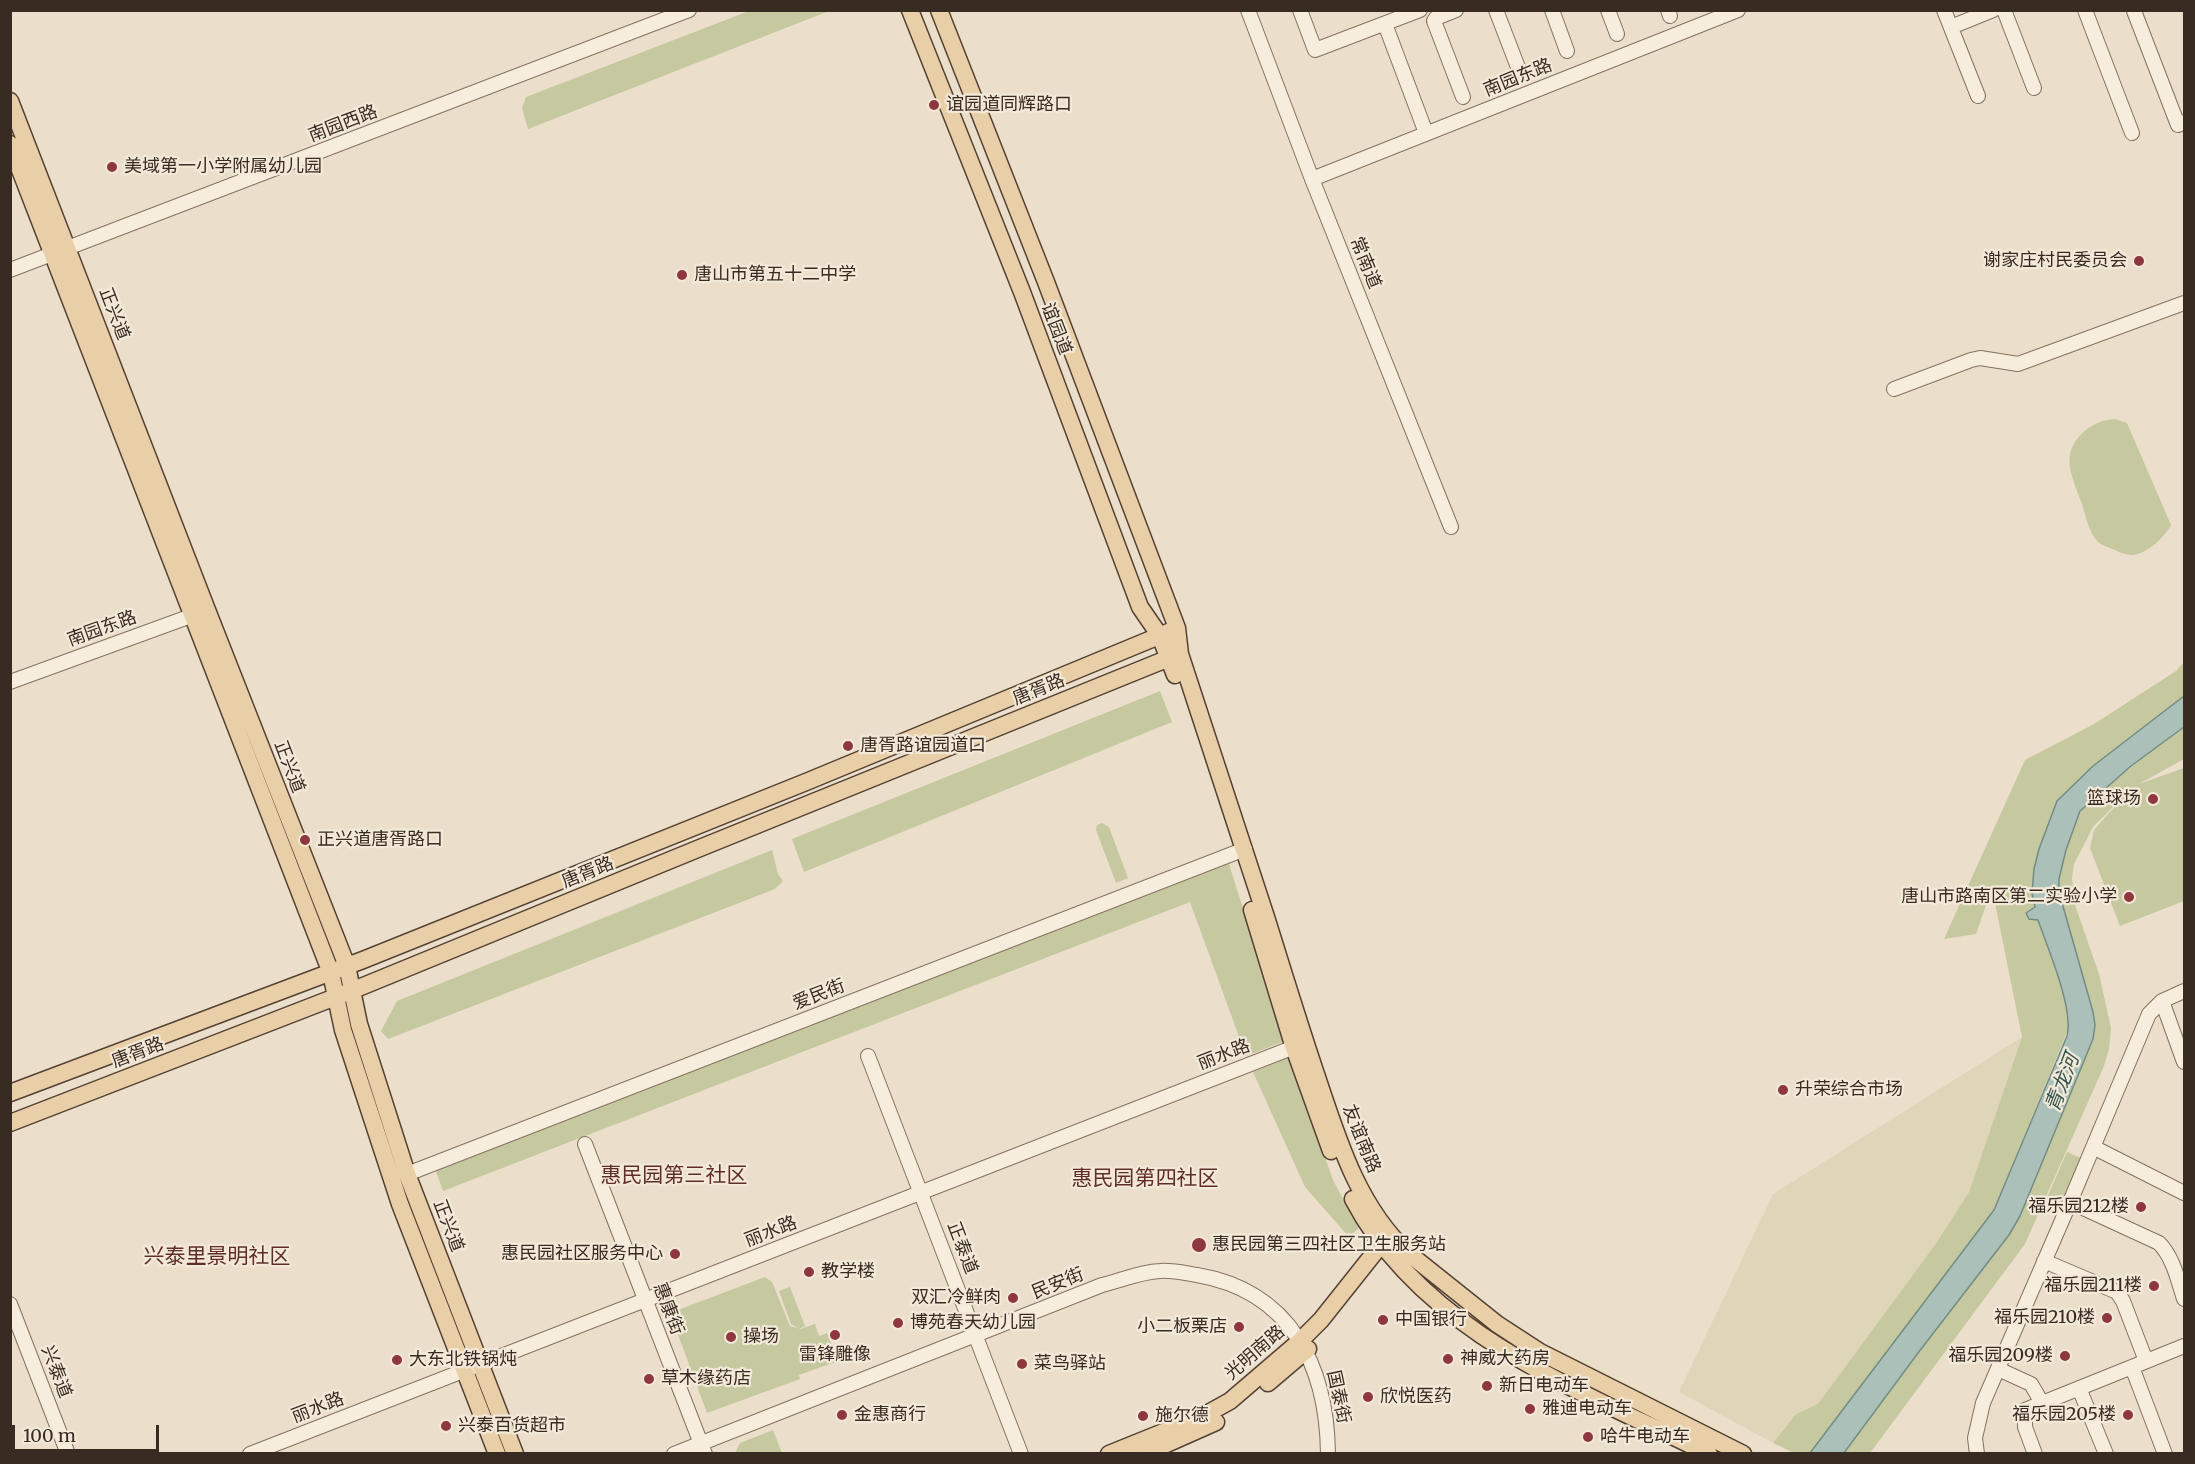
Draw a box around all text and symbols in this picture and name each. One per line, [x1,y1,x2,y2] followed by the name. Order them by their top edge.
[1481,55,1555,101] street label: 南园东路
[946,94,1072,116] place label: 谊园道同辉路口
[927,98,941,112] marker: 谊园道同辉路口
[306,101,380,147] street label: 南园西路
[124,156,322,178] place label: 美域第一小学附属幼儿园
[105,160,119,174] marker: 美域第一小学附属幼儿园
[1345,234,1385,292] street label: 常南道
[1983,250,2127,272] place label: 谢家庄村民委员会
[2132,254,2146,268] marker: 谢家庄村民委员会
[694,264,856,286] place label: 唐山市第五十二中学
[675,268,689,282] marker: 唐山市第五十二中学
[94,285,134,343] street label: 正兴道
[1036,300,1076,358] street label: 谊园道
[64,607,140,651] street label: 南园东路
[1010,670,1068,710] street label: 唐胥路
[860,735,986,757] place label: 唐胥路谊园道口
[269,738,309,796] street label: 正兴道
[841,739,855,753] marker: 唐胥路谊园道口
[2087,788,2141,810] place label: 篮球场
[2146,792,2160,806] marker: 篮球场
[317,829,443,851] place label: 正兴道唐胥路口
[298,833,312,847] marker: 正兴道唐胥路口
[559,853,617,893] street label: 唐胥路
[1901,886,2117,908] place label: 唐山市路南区第二实验小学
[2122,890,2136,904] marker: 唐山市路南区第二实验小学
[790,975,848,1015] street label: 爱民街
[109,1033,167,1073] street label: 唐胥路
[1195,1035,1253,1075] street label: 丽水路
[2041,1051,2085,1115] water label: 青龙河
[1795,1079,1903,1101] place label: 升荣综合市场
[1776,1083,1790,1097] marker: 升荣综合市场
[1338,1102,1384,1176] street label: 友谊南路
[601,1163,747,1189] district label: 惠民园第三社区
[1072,1166,1218,1192] district label: 惠民园第四社区
[2028,1196,2129,1218] place label: 福乐园212楼
[428,1197,468,1255] street label: 正兴道
[2134,1200,2148,1214] marker: 福乐园212楼
[742,1212,800,1252] street label: 丽水路
[942,1219,982,1277] street label: 正泰道
[1212,1234,1446,1256] place label: 惠民园第三四社区卫生服务站
[1190,1236,1208,1254] marker: 惠民园第三四社区卫生服务站
[501,1243,663,1265] place label: 惠民园社区服务中心
[144,1244,290,1270] district label: 兴泰里景明社区
[668,1247,682,1261] marker: 惠民园社区服务中心
[821,1261,875,1283] place label: 教学楼
[1029,1264,1087,1304] street label: 民安街
[802,1265,816,1279] marker: 教学楼
[2044,1275,2142,1297] place label: 福乐园211楼
[2147,1279,2161,1293] marker: 福乐园211楼
[648,1280,688,1338] street label: 惠康街
[911,1287,1001,1309] place label: 双汇冷鲜肉
[1006,1291,1020,1305] marker: 双汇冷鲜肉
[1994,1307,2095,1329] place label: 福乐园210楼
[1395,1309,1467,1331] place label: 中国银行
[2100,1311,2114,1325] marker: 福乐园210楼
[910,1312,1036,1334] place label: 博苑春天幼儿园
[1376,1313,1390,1327] marker: 中国银行
[891,1316,905,1330] marker: 博苑春天幼儿园
[1137,1316,1227,1338] place label: 小二板栗店
[1232,1320,1246,1334] marker: 小二板栗店
[1221,1321,1289,1385] street label: 光明南路
[743,1326,779,1348] place label: 操场
[828,1328,842,1342] marker: 雷锋雕像
[724,1330,738,1344] marker: 操场
[36,1343,76,1401] street label: 兴泰道
[799,1344,871,1366] place label: 雷锋雕像
[1948,1345,2053,1367] place label: 福乐园209楼
[1460,1348,1550,1370] place label: 神威大药房
[409,1349,517,1371] place label: 大东北铁锅炖
[2058,1349,2072,1363] marker: 福乐园209楼
[1441,1352,1455,1366] marker: 神威大药房
[390,1353,404,1367] marker: 大东北铁锅炖
[1034,1353,1106,1375] place label: 菜鸟驿站
[1015,1357,1029,1371] marker: 菜鸟驿站
[661,1368,751,1390] place label: 草木缘药店
[1322,1368,1354,1426] street label: 国泰街
[642,1372,656,1386] marker: 草木缘药店
[1499,1375,1589,1397] place label: 新日电动车
[1480,1379,1494,1393] marker: 新日电动车
[1380,1386,1452,1408] place label: 欣悦医药
[289,1388,347,1428] street label: 丽水路
[1361,1390,1375,1404] marker: 欣悦医药
[1542,1398,1632,1420] place label: 雅迪电动车
[1523,1402,1537,1416] marker: 雅迪电动车
[854,1404,926,1426] place label: 金惠商行
[2012,1404,2116,1426] place label: 福乐园205楼
[1155,1405,1209,1427] place label: 施尔德
[835,1408,849,1422] marker: 金惠商行
[2121,1408,2135,1422] marker: 福乐园205楼
[1136,1409,1150,1423] marker: 施尔德
[15,1413,162,1451] scale bar
[458,1415,566,1437] place label: 兴泰百货超市
[439,1419,453,1433] marker: 兴泰百货超市
[23,1424,76,1447] text: 100 m
[1600,1426,1690,1448] place label: 哈牛电动车
[1581,1430,1595,1444] marker: 哈牛电动车

